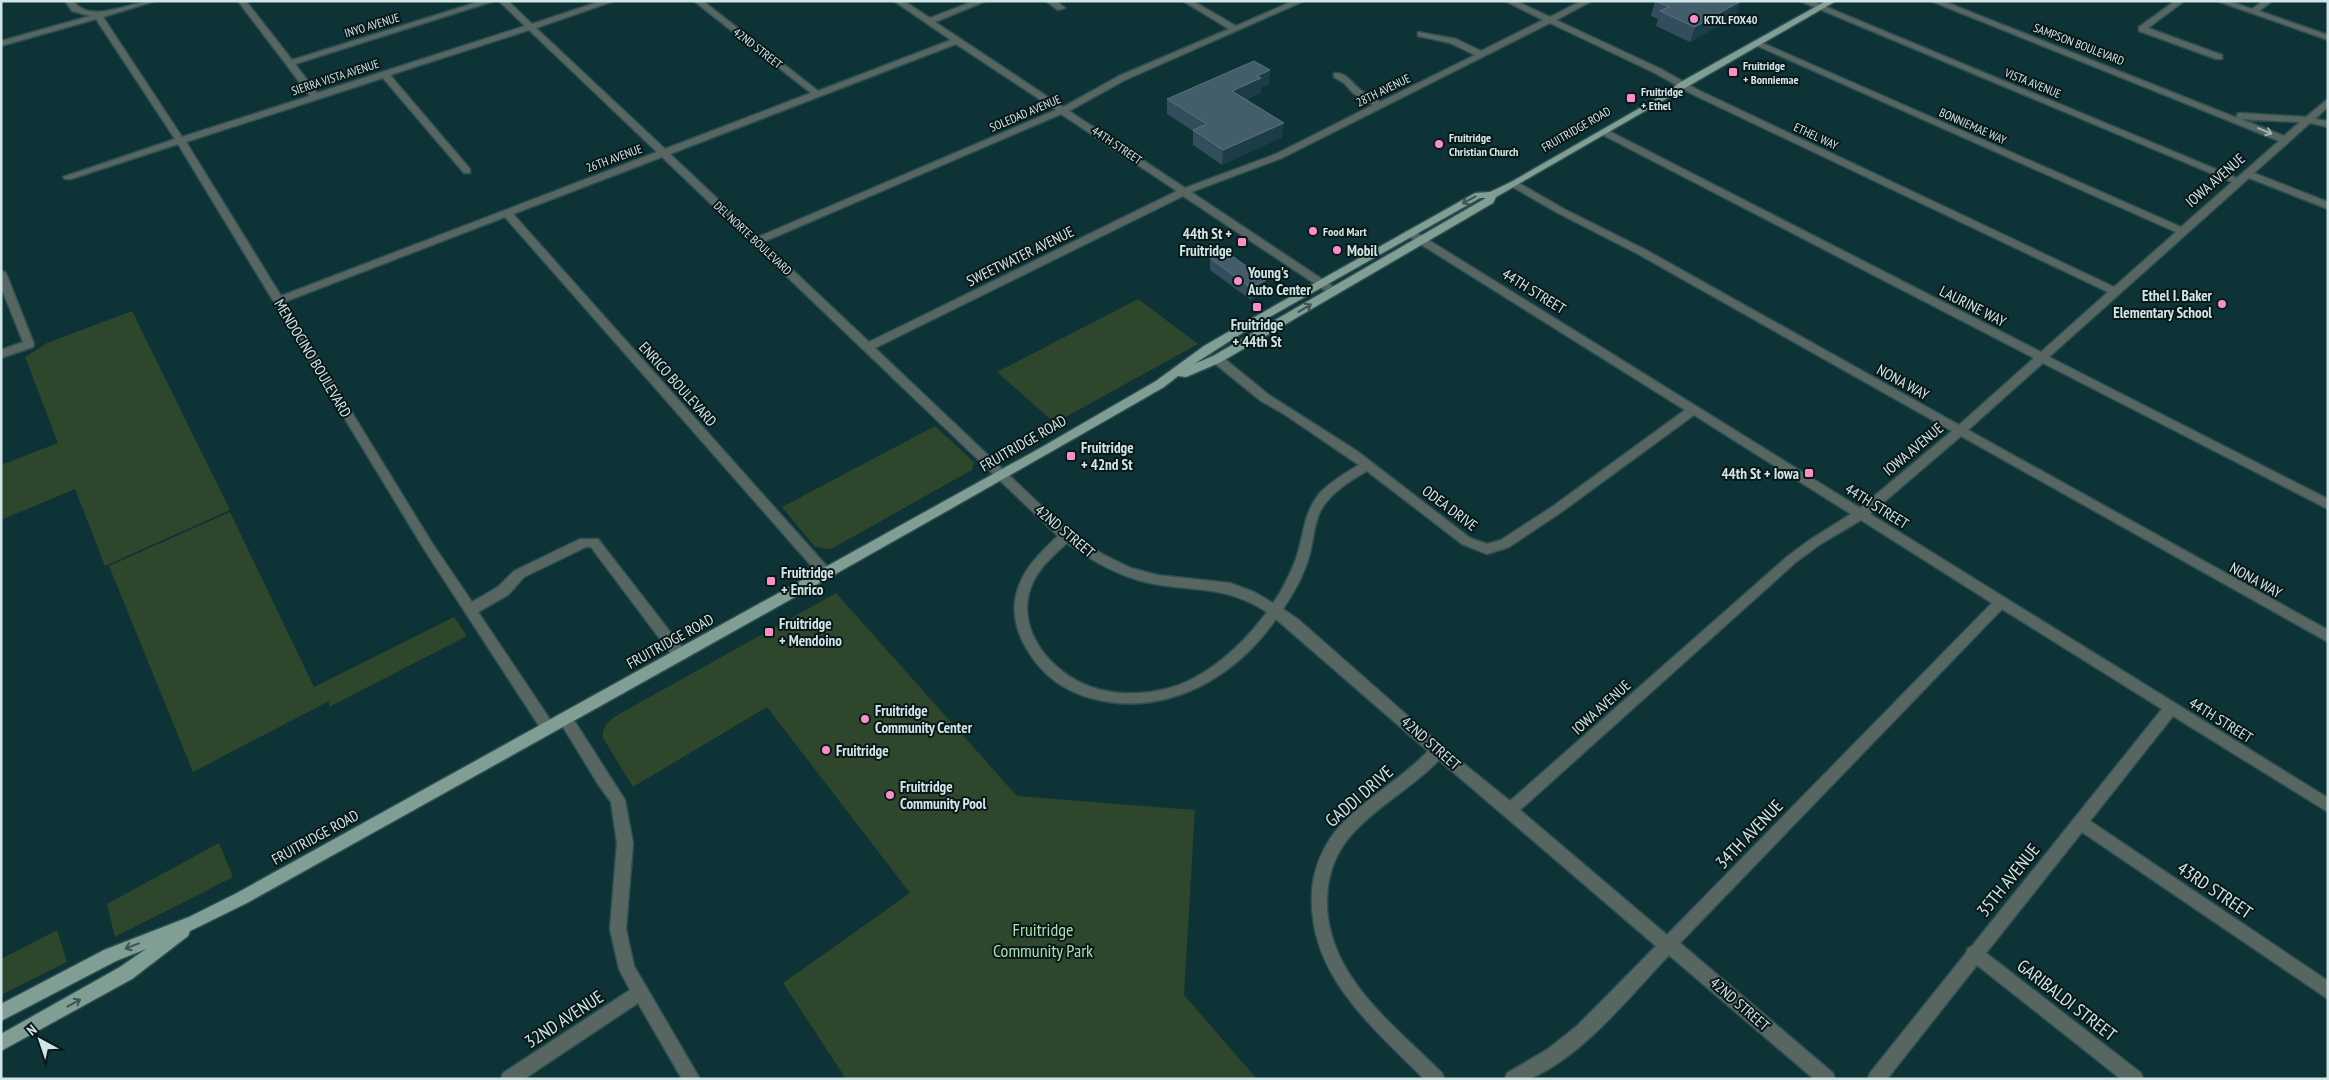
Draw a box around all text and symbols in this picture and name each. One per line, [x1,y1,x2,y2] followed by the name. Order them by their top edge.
[343,10,401,40] street label: INYO AVENUE
[1704,12,1758,27] place label: KTXL FOX40
[1688,13,1700,25] marker: KTXL FOX40
[2031,20,2127,68] street label: SAMPSON BOULEVARD
[731,24,786,72] street label: 42ND STREET
[289,56,381,98] street label: SIERRA VISTA AVENUE
[1743,58,1799,87] place label: Fruitridge + Bonniemae
[2002,65,2063,101] street label: VISTA AVENUE
[1727,66,1739,78] marker: Fruitridge + Bonniemae
[1353,70,1413,110] street label: 28TH AVENUE
[1641,84,1683,113] place label: Fruitridge + Ethel
[987,91,1063,135] street label: SOLEDAD AVENUE
[1625,92,1637,104] marker: Fruitridge + Ethel
[1539,103,1613,155] street label: FRUITRIDGE ROAD
[1937,104,2009,148] street label: BONNIEMAE WAY
[1791,119,1841,153] street label: ETHEL WAY
[1089,123,1145,168] street label: 44TH STREET
[2257,127,2272,137] one-way arrow
[1449,130,1518,159] place label: Fruitridge Christian Church
[1433,138,1445,150] marker: Fruitridge Christian Church
[584,141,644,175] street label: 26TH AVENUE
[2181,149,2249,211] street label: IOWA AVENUE
[1462,196,1477,205] one-way arrow
[711,198,795,278] street label: DEL NORTE BOULEVARD
[963,222,1077,290] street label: SWEETWATER AVENUE
[1179,224,1232,260] place label: 44th St + Fruitridge
[1323,224,1367,239] place label: Food Mart
[1307,225,1319,237] marker: Food Mart
[1236,236,1248,248] marker: 44th St + Fruitridge
[1347,241,1378,260] place label: Mobil
[1331,244,1343,256] marker: Mobil
[1247,263,1312,299] place label: Young's Auto Center
[1499,264,1570,318] street label: 44TH STREET
[1232,275,1244,287] marker: Young's Auto Center
[1937,281,2010,331] street label: LAURINE WAY
[2113,286,2213,322] place label: Ethel I. Baker Elementary School
[270,296,356,421] street label: MENDOCINO BOULEVARD
[2216,298,2228,310] marker: Ethel I. Baker Elementary School
[1251,301,1263,313] marker: Fruitridge + 44th St
[1298,302,1312,312] one-way arrow
[1231,315,1283,351] place label: Fruitridge + 44th St
[635,338,721,430] street label: ENRICO BOULEVARD
[1874,360,1933,404] street label: NONA WAY
[976,411,1070,475] street label: FRUITRIDGE ROAD
[1879,418,1947,480] street label: IOWA AVENUE
[1081,438,1134,474] place label: Fruitridge + 42nd St
[1065,450,1077,462] marker: Fruitridge + 42nd St
[1721,464,1799,483] place label: 44th St + Iowa
[1803,467,1815,479] marker: 44th St + Iowa
[1842,479,1913,533] street label: 44TH STREET
[1419,481,1481,535] street label: ODEA DRIVE
[1031,500,1099,562] street label: 42ND STREET
[2227,558,2286,602] street label: NONA WAY
[781,563,834,599] place label: Fruitridge + Enrico
[765,575,777,587] marker: Fruitridge + Enrico
[623,609,717,673] street label: FRUITRIDGE ROAD
[779,614,842,650] place label: Fruitridge + Mendoino
[763,626,775,638] marker: Fruitridge + Mendoino
[1568,676,1634,738] street label: IOWA AVENUE
[2186,693,2257,747] street label: 44TH STREET
[875,701,973,737] place label: Fruitridge Community Center
[1397,712,1465,774] street label: 42ND STREET
[859,713,871,725] marker: Fruitridge Community Center
[836,741,889,760] place label: Fruitridge
[820,744,832,756] marker: Fruitridge
[1320,760,1398,832] street label: GADDI DRIVE
[900,777,987,813] place label: Fruitridge Community Pool
[884,789,896,801] marker: Fruitridge Community Pool
[1710,794,1788,874] street label: 34TH AVENUE
[268,805,362,869] street label: FRUITRIDGE ROAD
[1971,839,2045,921] street label: 35TH AVENUE
[2173,856,2257,924] street label: 43RD STREET
[993,918,1093,962] park label: Fruitridge Community Park
[125,942,140,951] one-way arrow
[2013,954,2121,1046] street label: GARIBALDI STREET
[1706,973,1774,1035] street label: 42ND STREET
[520,985,608,1053] street label: 32ND AVENUE
[67,997,81,1007] one-way arrow
[15,1015,65,1065] north arrow
[23,1021,40,1039] text: N

